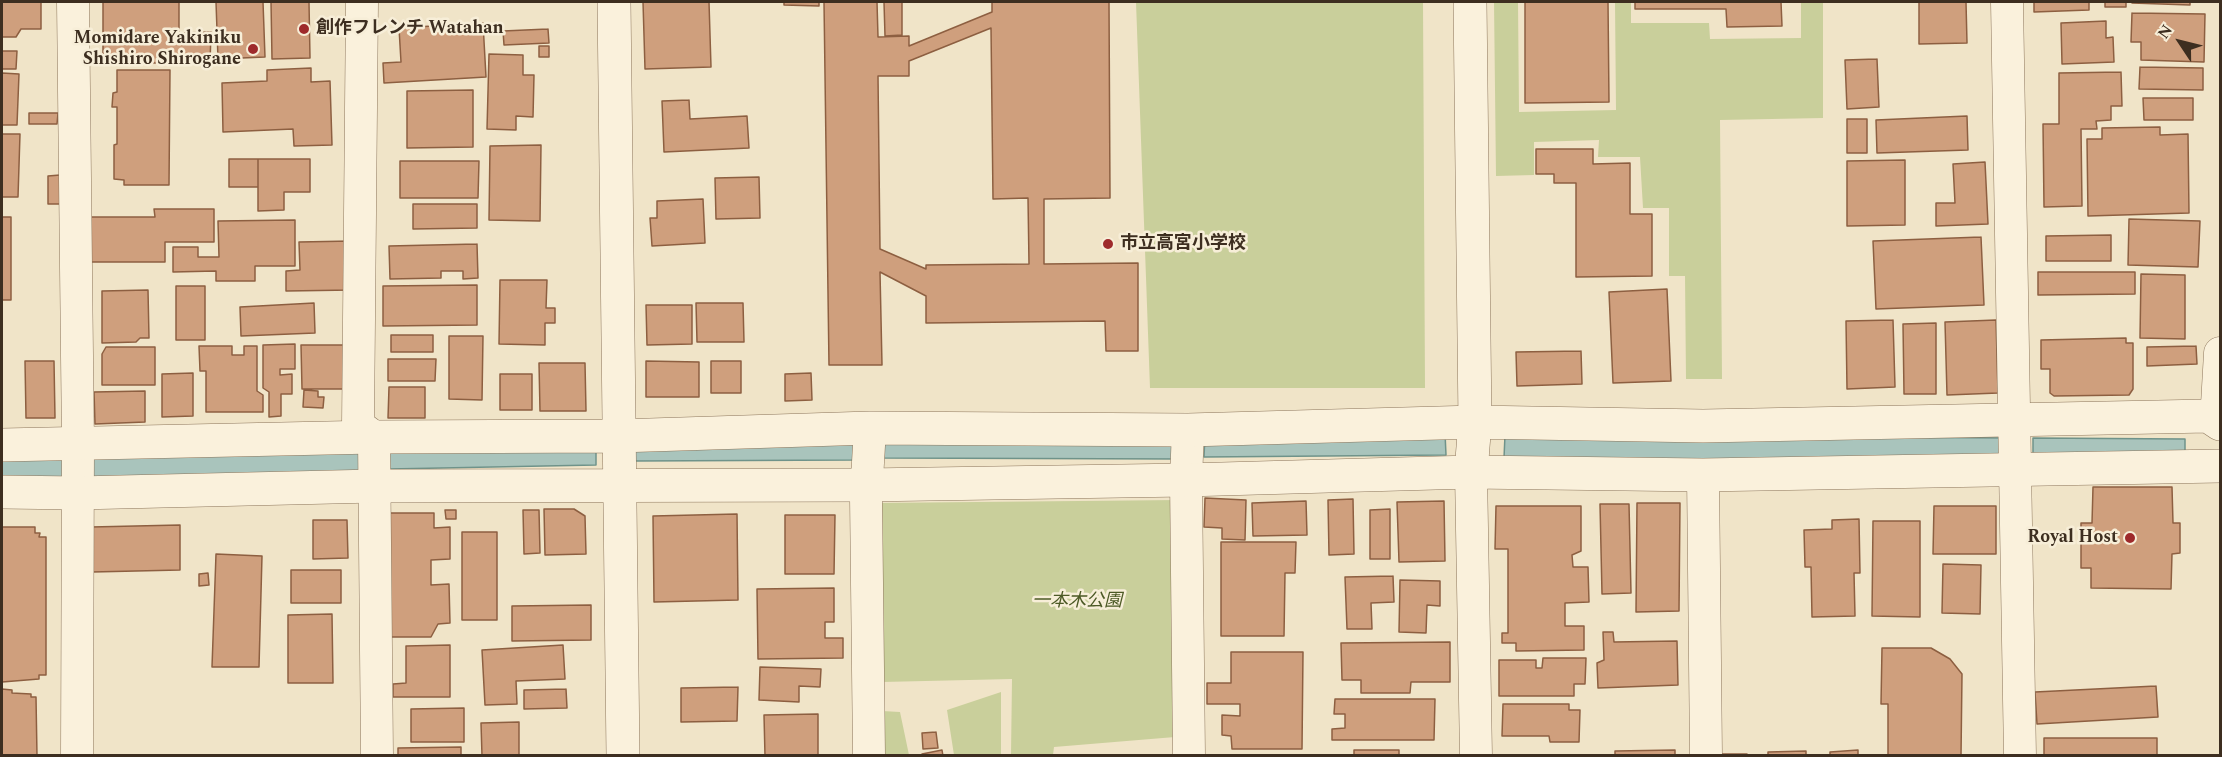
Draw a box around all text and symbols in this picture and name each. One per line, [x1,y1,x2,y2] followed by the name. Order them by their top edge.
[2150,12,2210,72] north arrow
[316,18,504,40] place label: 創作フレンチ Watahan
[2152,19,2179,44] text: N
[297,22,311,36] marker: 創作フレンチ Watahan
[73,28,241,70] place label: Momidare Yakiniku Shishiro Shirogane
[246,42,260,56] marker: Momidare Yakiniku Shishiro Shirogane
[1120,233,1246,255] place label: 市立高宮小学校
[1101,237,1115,251] marker: 市立高宮小学校
[2027,527,2118,549] place label: Royal Host
[2123,531,2137,545] marker: Royal Host
[1032,591,1122,613] park label: 一本木公園

